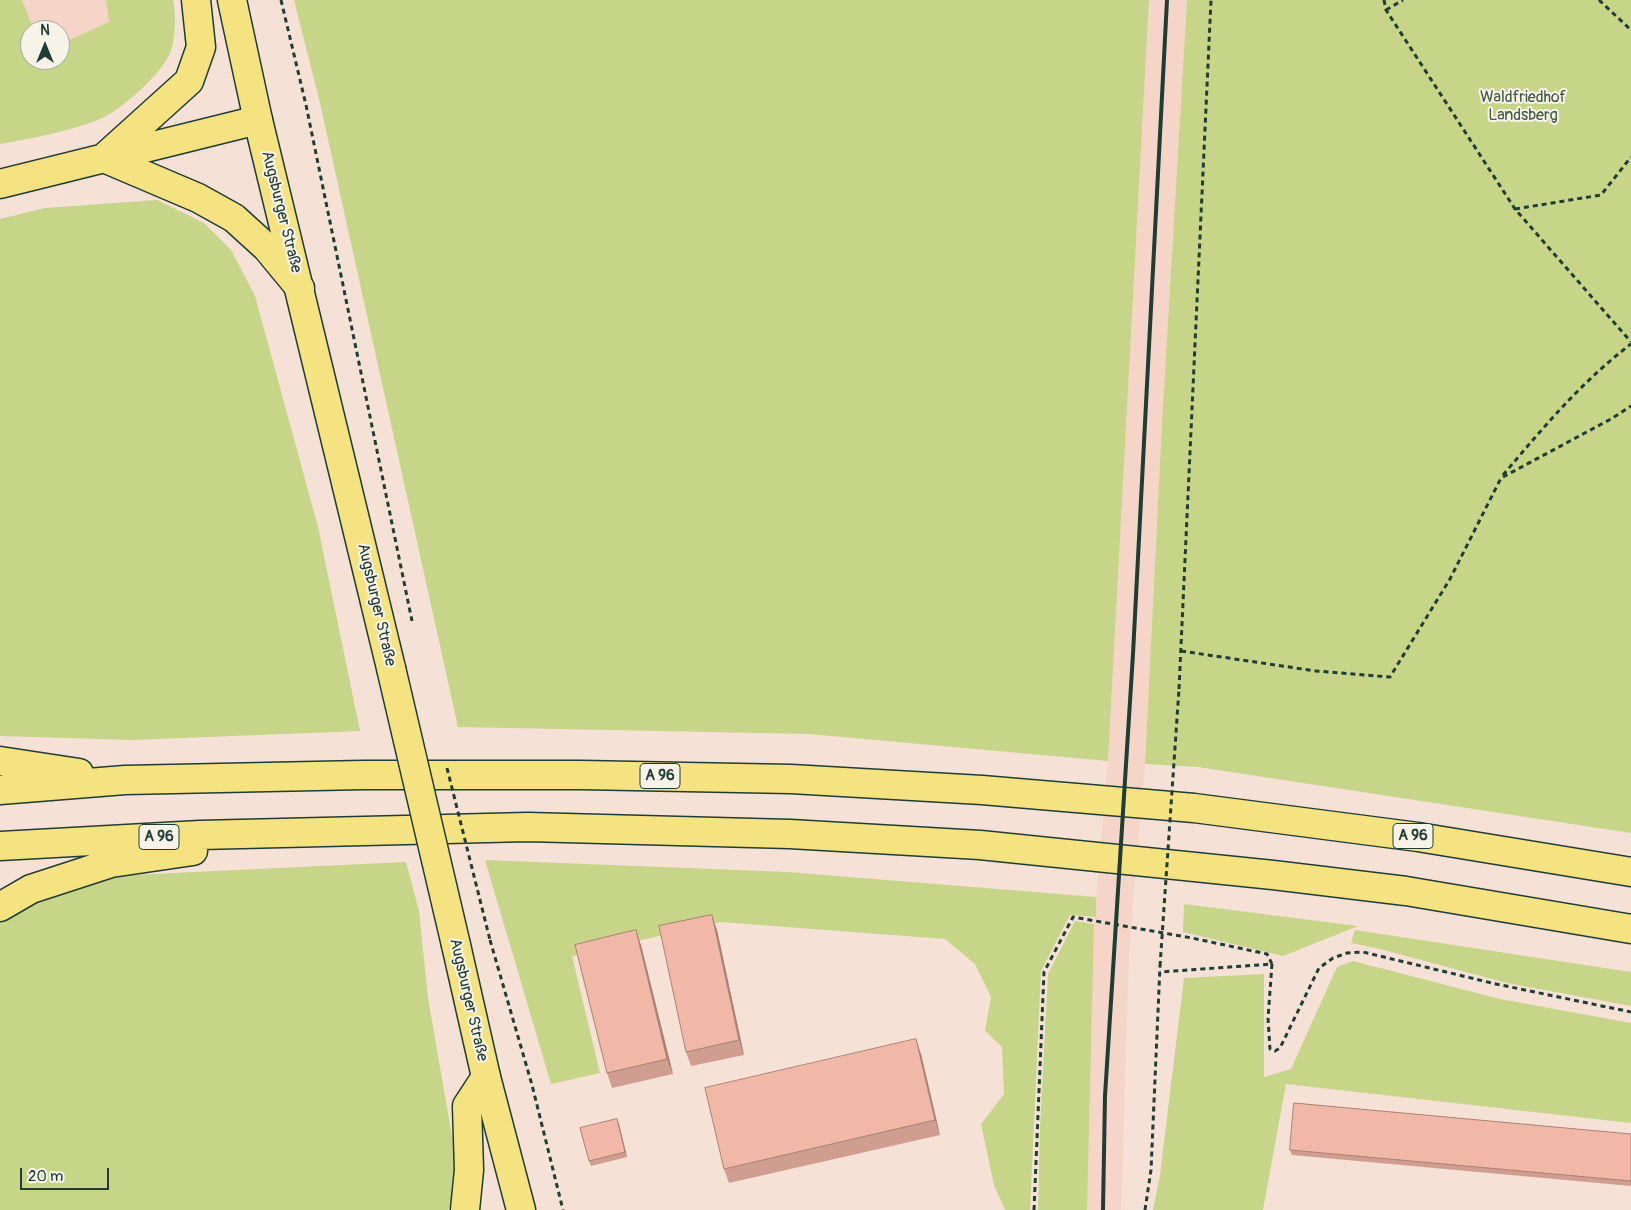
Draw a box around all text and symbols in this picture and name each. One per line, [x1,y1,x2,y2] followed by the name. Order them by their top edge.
[20,20,70,70] north arrow
[40,22,50,39] text: N
[1480,88,1566,126] park label: Waldfriedhof Landsberg
[257,149,305,275] street label: Augsburger Straße
[353,542,399,668] street label: Augsburger Straße
[640,764,680,788] road number: A 96
[139,824,179,850] road number: A 96
[1393,824,1433,848] road number: A 96
[445,937,491,1063] street label: Augsburger Straße
[22,1158,111,1190] scale bar
[28,1167,63,1186] text: 20 m

